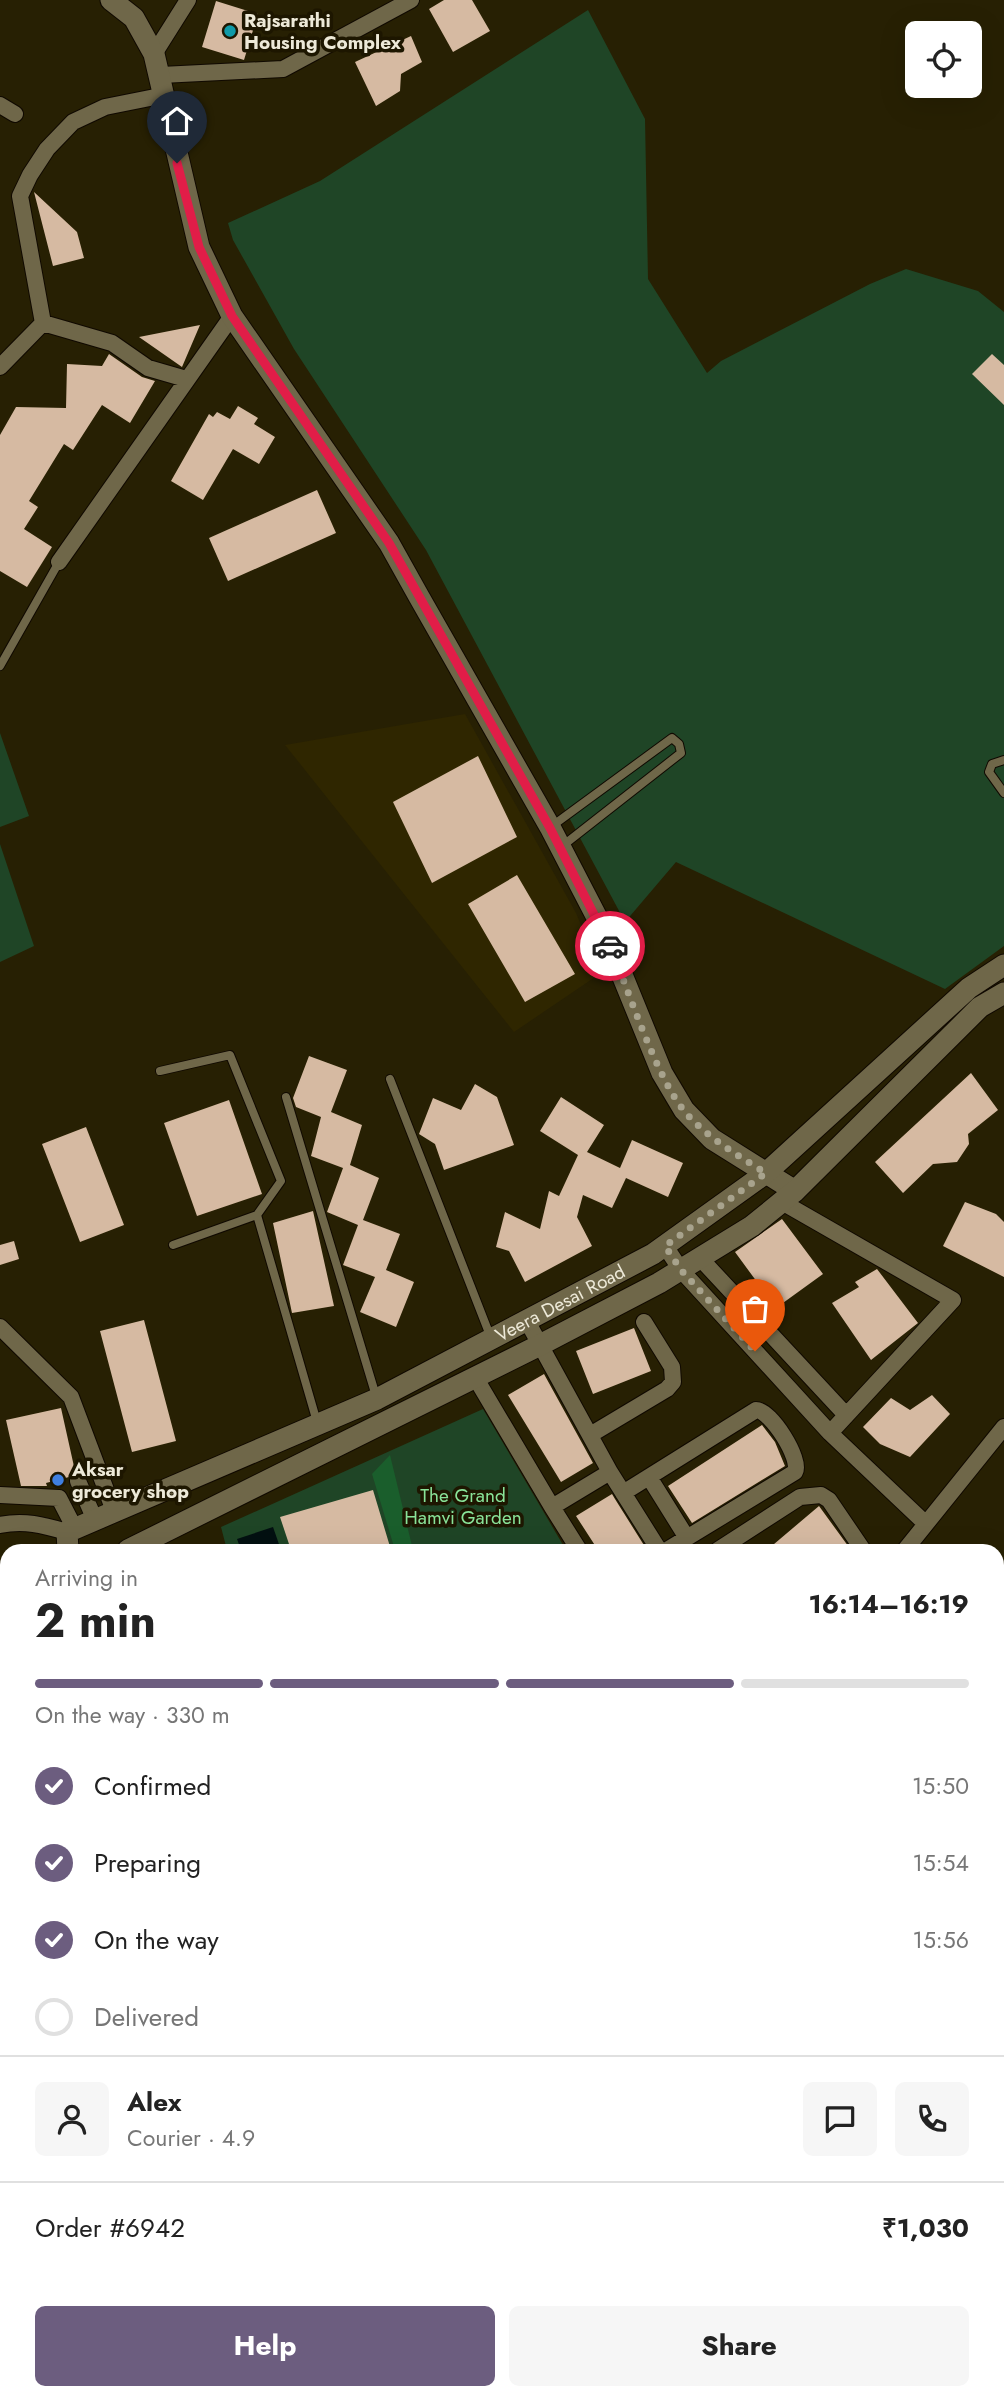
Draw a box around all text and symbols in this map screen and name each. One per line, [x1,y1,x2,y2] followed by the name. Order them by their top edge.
[244,7,402,56] place label: Rajsarathi Housing Complex
[905,21,982,98] map controls
[905,21,982,98] button: locate
[222,23,238,39] marker: Rajsarathi Housing Complex
[147,91,207,163] pin
[158,102,196,140] icon: home
[575,911,645,981] courier
[591,927,629,965] icon: car
[490,1258,630,1348] street label: Veera Desai Road
[725,1279,785,1351] pin
[736,1290,774,1328] icon: bag
[71,1456,189,1505] place label: Aksar grocery shop
[50,1472,66,1488] marker: Aksar grocery shop
[404,1482,522,1531] park label: The Grand Hamvi Garden
[35,1561,138,1595] text: Arriving in
[809,1585,969,1623] text: 16:14–16:19
[35,1588,156,1654] text: 2 min
[35,1698,230,1732] text: On the way · 330 m
[35,1767,73,1805] icon: check
[94,1767,211,1805] text: Confirmed
[912,1769,969,1803] text: 15:50
[35,1844,73,1882] icon: check
[94,1844,201,1882] text: Preparing
[912,1846,969,1880] text: 15:54
[35,1921,73,1959] icon: check
[94,1921,219,1959] text: On the way
[913,1923,969,1957] text: 15:56
[94,1998,199,2036] text: Delivered
[35,2082,109,2156] button: person
[803,2082,877,2156] button: chat
[895,2082,969,2156] button: phone
[127,2083,181,2121] text: Alex
[127,2121,255,2155] text: Courier · 4.9
[35,2209,185,2247] text: Order #6942
[882,2209,969,2247] text: ₹1,030
[35,2306,495,2386] button: Help
[509,2306,969,2386] button: Share

